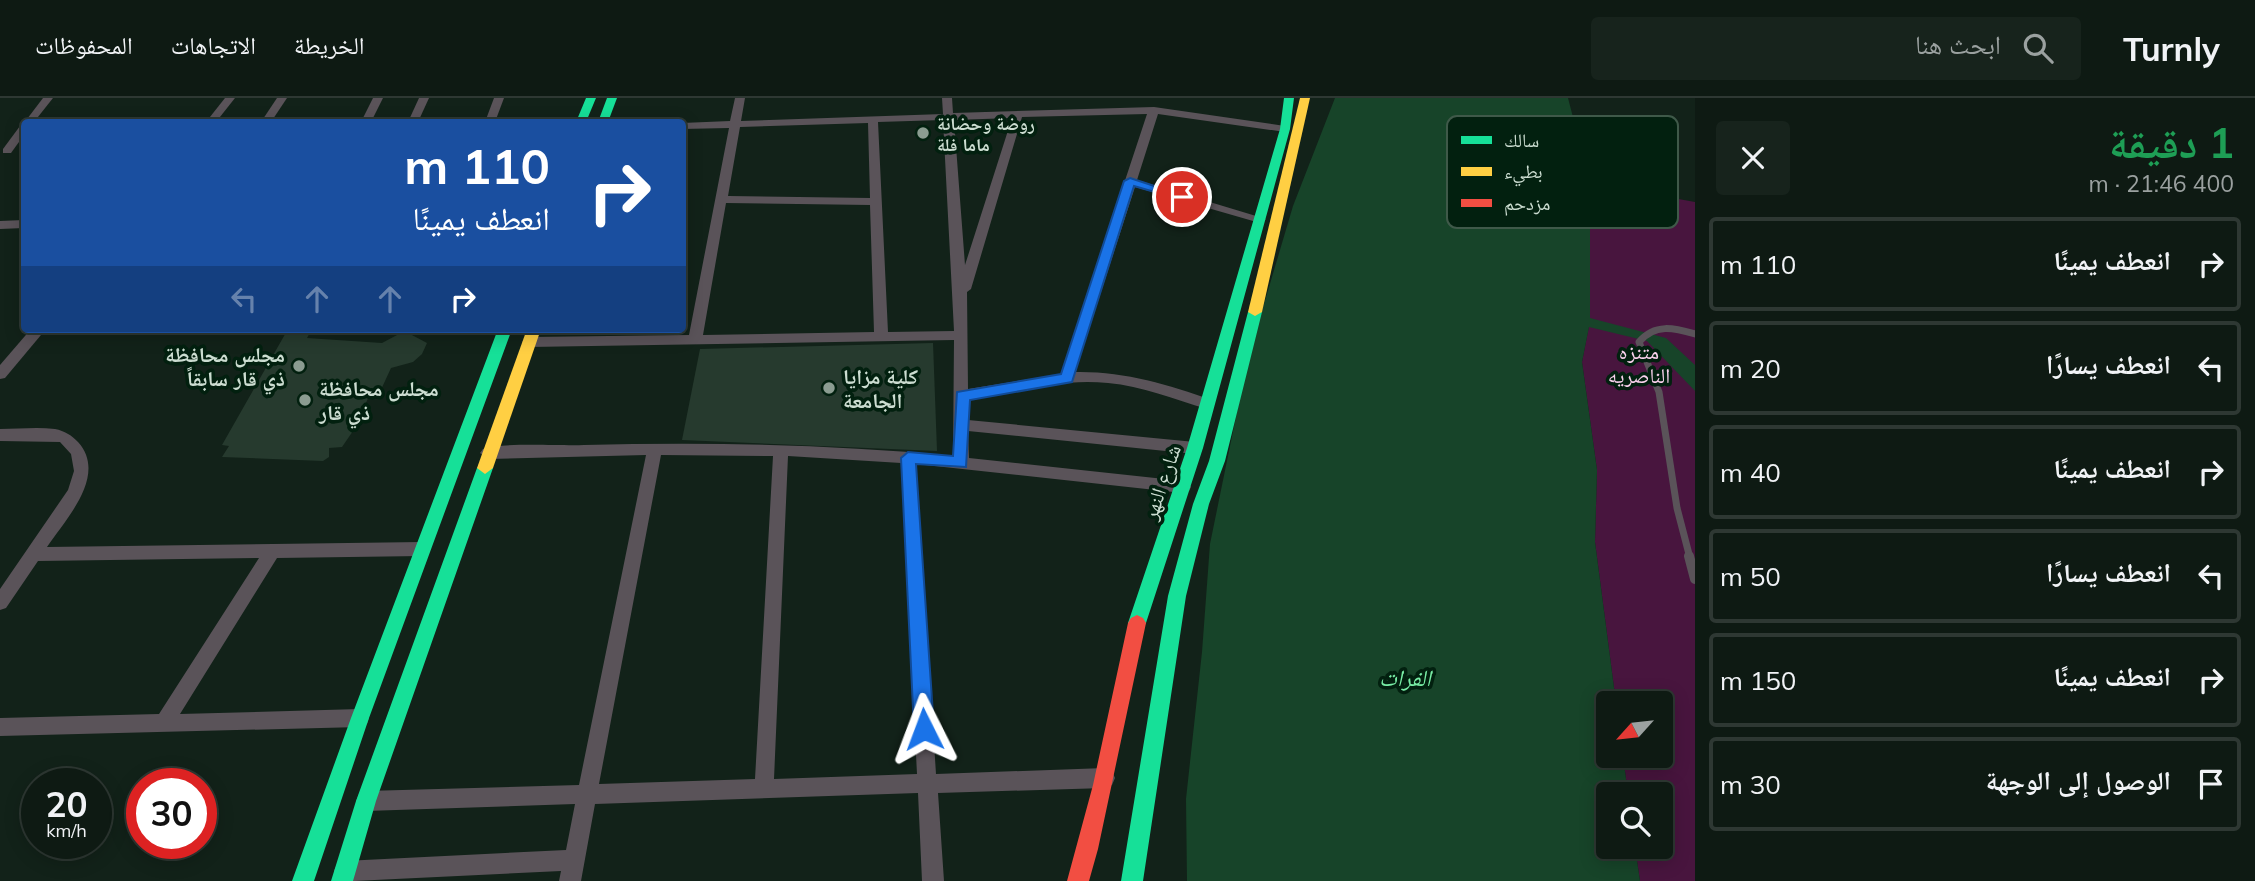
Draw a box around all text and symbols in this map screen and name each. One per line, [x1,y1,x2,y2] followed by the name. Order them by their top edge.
[1591,17,2081,80] search box
[1915,28,2001,61] text: ابحث هنا
[2123,28,2220,69] text: Turnly
[2019,29,2057,67] icon: search
[35,30,133,60] text: المحفوظات
[171,30,256,60] text: الاتجاهات
[294,30,365,60] text: الخريطة
[937,112,1035,156] place label: روضة وحضانة ماما فلة
[1447,116,1678,228] legend
[2109,116,2234,169] text: 1 دقيقة
[1716,121,1790,195] button: close
[915,125,931,141] marker: روضة وحضانة ماما فلة
[1504,128,1539,152] text: سالك
[404,135,550,196] text: 110 m
[574,147,665,238] icon: right
[1504,159,1543,187] text: بطيء
[1152,167,1212,227] pin
[2089,169,2234,198] text: 400 m · 21:46
[1163,178,1201,216] icon: arrive
[1504,191,1550,216] text: مزدحم
[413,198,550,238] text: انعطف يمينًا
[2054,244,2171,277] text: انعطف يمينًا
[2192,245,2230,283] icon: right
[1720,248,1796,281] text: 110 m
[225,280,263,318] icon: left
[298,280,336,318] icon: ahead
[371,280,409,318] icon: ahead
[444,280,482,318] icon: right
[1608,338,1670,388] park label: متنزه الناصريه
[165,341,285,395] place label: مجلس محافظة ذي قار سابقاً
[2046,348,2171,381] text: انعطف يسارًا
[2192,349,2230,387] icon: left
[1720,352,1781,385] text: 20 m
[291,358,307,374] marker: مجلس محافظة ذي قار سابقاً
[843,363,918,413] place label: كلية مزايا الجامعة
[318,375,439,429] place label: مجلس محافظة ذي قار
[821,380,837,396] marker: كلية مزايا الجامعة
[297,392,313,408] marker: مجلس محافظة ذي قار
[1136,441,1187,524] street label: شارع النهر
[2054,452,2171,485] text: انعطف يمينًا
[2192,453,2230,491] icon: right
[1720,456,1781,489] text: 40 m
[2046,556,2171,589] text: انعطف يسارًا
[2192,557,2230,595] icon: left
[1720,560,1781,593] text: 50 m
[2054,660,2171,693] text: انعطف يمينًا
[2192,661,2230,699] icon: right
[1379,663,1433,692] water label: الفرات
[1720,664,1796,697] text: 150 m
[1596,691,1673,768] north arrow
[1596,691,1673,859] map controls
[887,692,961,766] position arrow
[1986,764,2171,797] text: الوصول إلى الوجهة
[2192,765,2230,803] icon: arrive
[126,768,217,859] speed limit sign: 30
[1720,768,1781,801] text: 30 m
[45,782,88,826] text: 20
[1596,782,1673,859] button: search
[46,819,87,842] text: km/h

